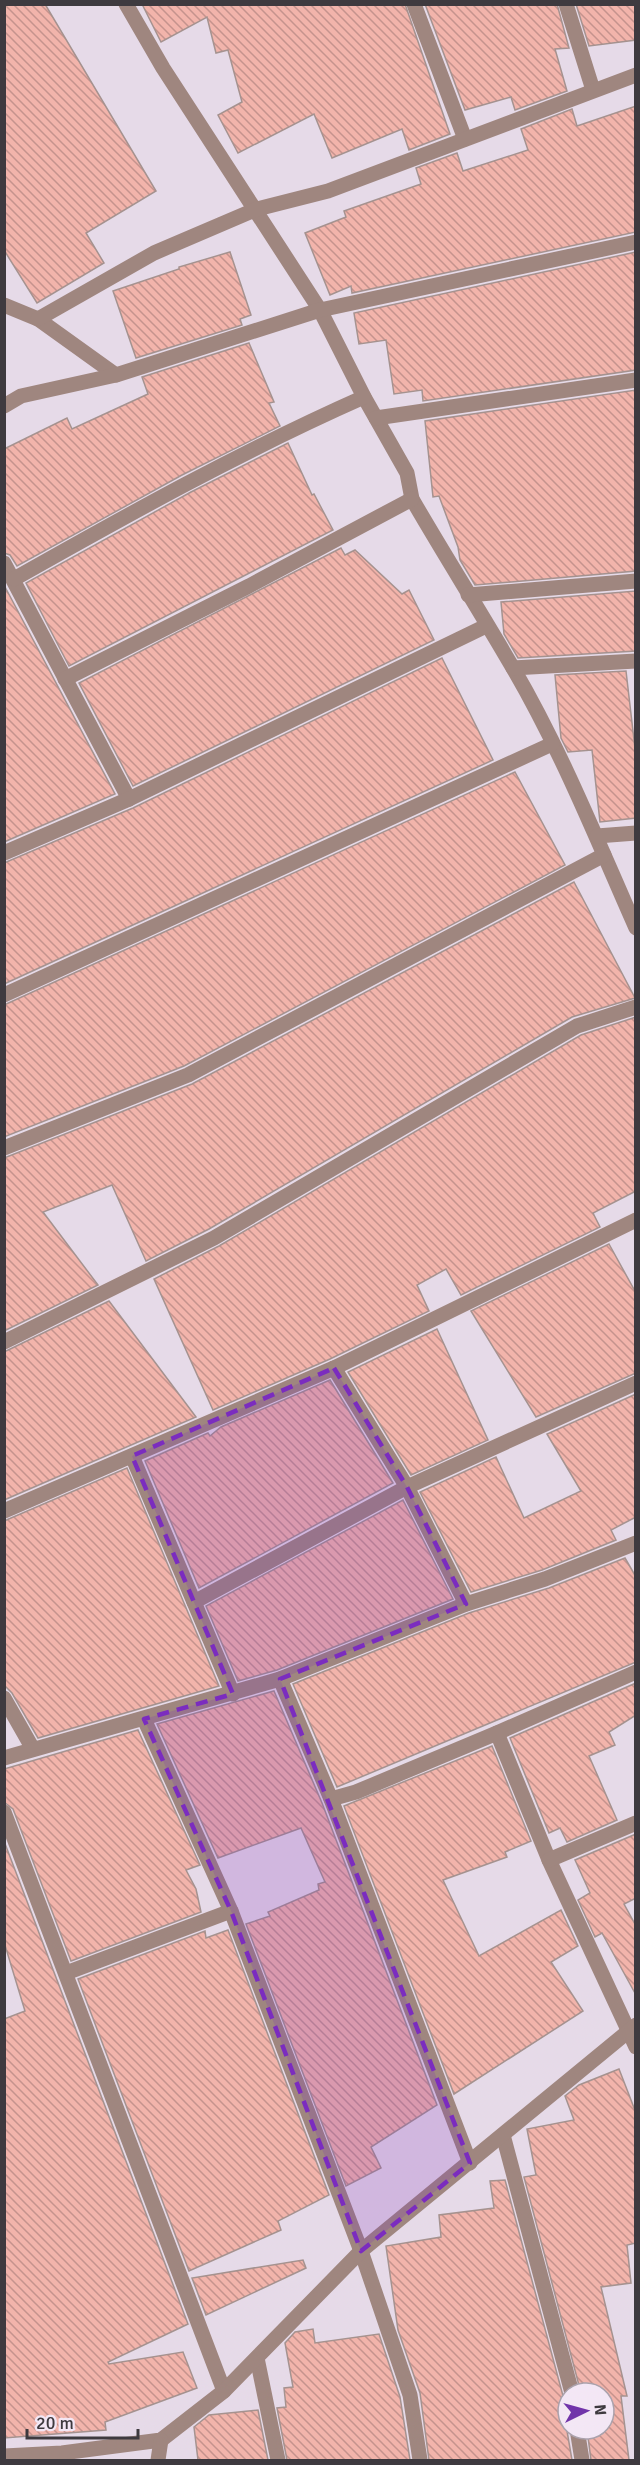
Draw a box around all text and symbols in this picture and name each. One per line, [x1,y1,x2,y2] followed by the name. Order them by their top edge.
[556,2381,616,2441] north arrow
[27,2402,138,2440] scale bar
[589,2403,610,2416] text: N
[36,2412,74,2434] text: 20 m

